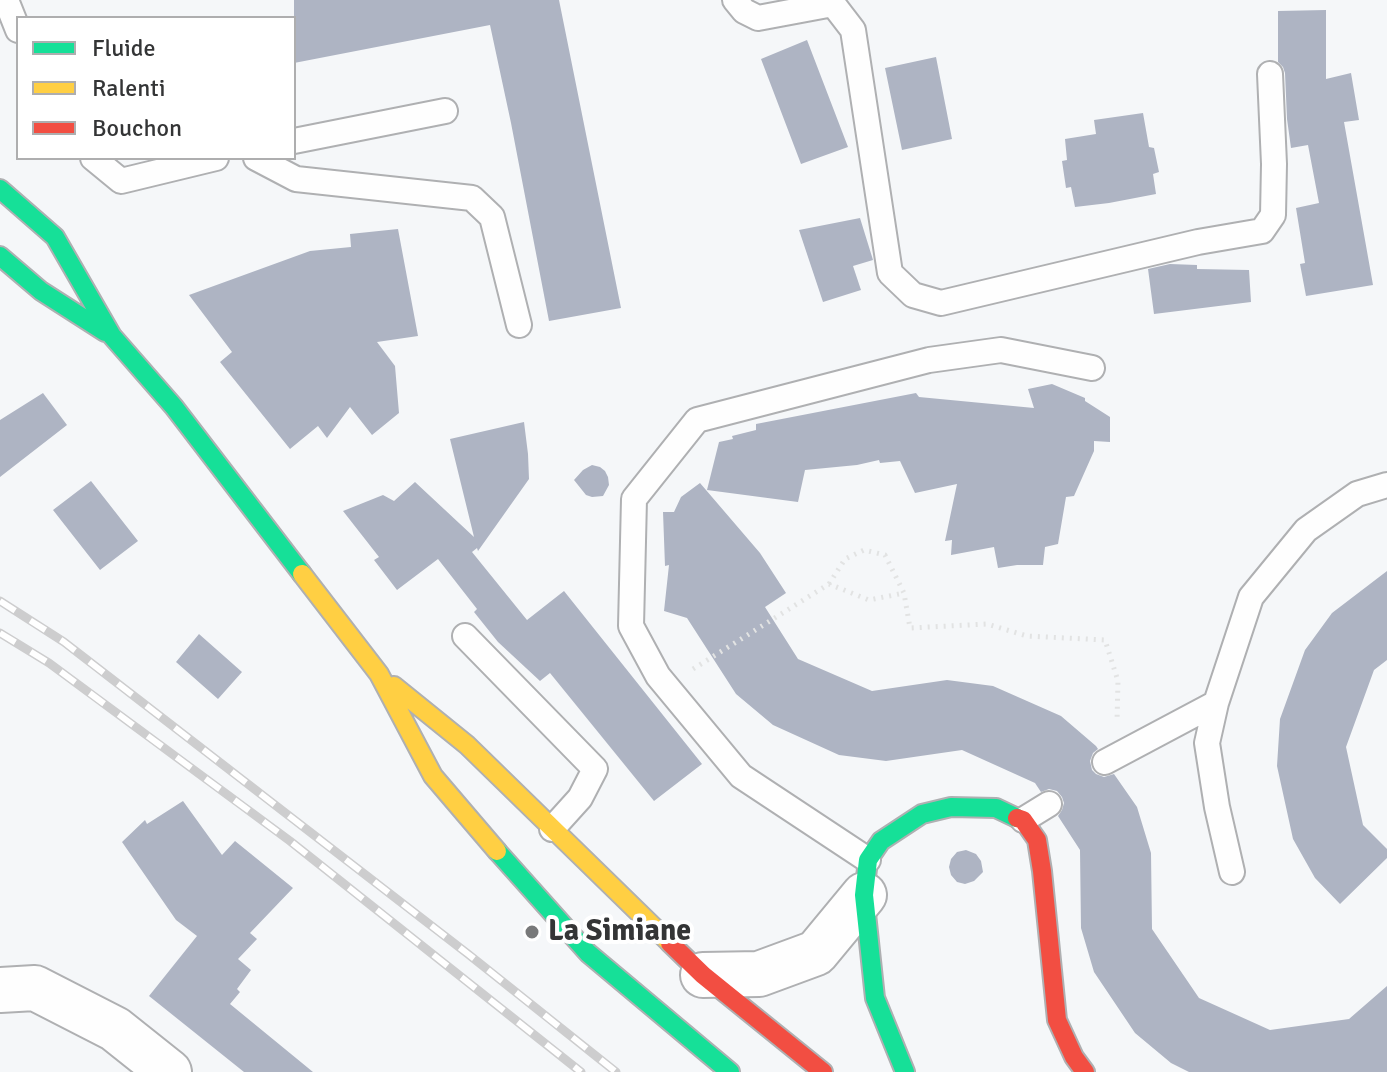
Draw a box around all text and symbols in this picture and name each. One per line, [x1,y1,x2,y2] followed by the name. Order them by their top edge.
[16,16,296,160] legend
[92,33,156,63] text: Fluide
[92,73,165,103] text: Ralenti
[92,113,182,143] text: Bouchon
[548,914,691,950] place label: La Simiane
[523,923,541,941] marker: La Simiane

